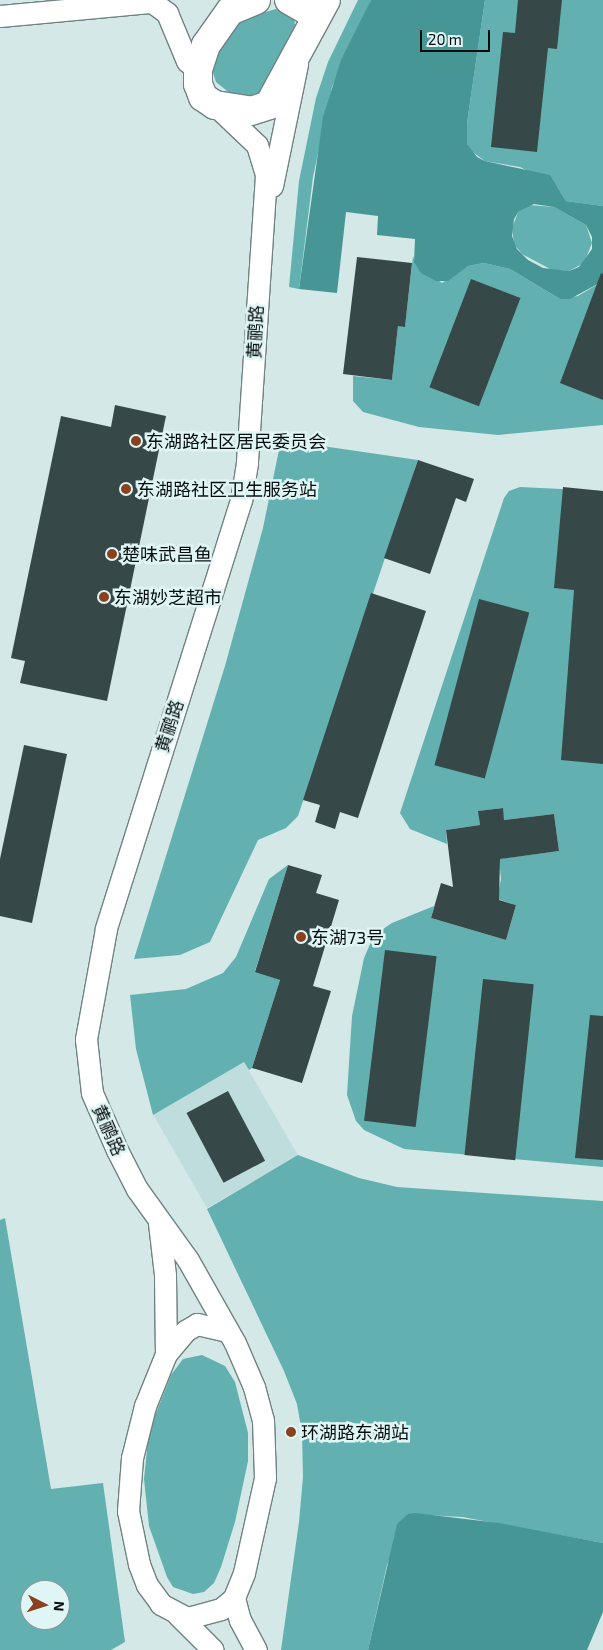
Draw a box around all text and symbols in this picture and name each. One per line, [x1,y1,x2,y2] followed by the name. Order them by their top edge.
[423,20,493,52] scale bar
[428,30,462,48] text: 20 m
[243,304,267,360] street label: 黄鹂路
[146,430,326,452] place label: 东湖路社区居民委员会
[130,435,142,447] marker: 东湖路社区居民委员会
[137,478,317,500] place label: 东湖路社区卫生服务站
[119,482,133,496] marker: 东湖路社区卫生服务站
[122,543,212,565] place label: 楚味武昌鱼
[106,548,118,560] marker: 楚味武昌鱼
[114,586,222,608] place label: 东湖妙芝超市
[98,591,110,603] marker: 东湖妙芝超市
[150,697,188,755] street label: 黄鹂路
[311,926,384,948] place label: 东湖73号
[295,931,307,943] marker: 东湖73号
[88,1101,130,1159] street label: 黄鹂路
[301,1421,409,1443] place label: 环湖路东湖站
[285,1426,297,1438] marker: 环湖路东湖站
[20,1580,70,1630] north arrow
[51,1600,68,1612] text: N

